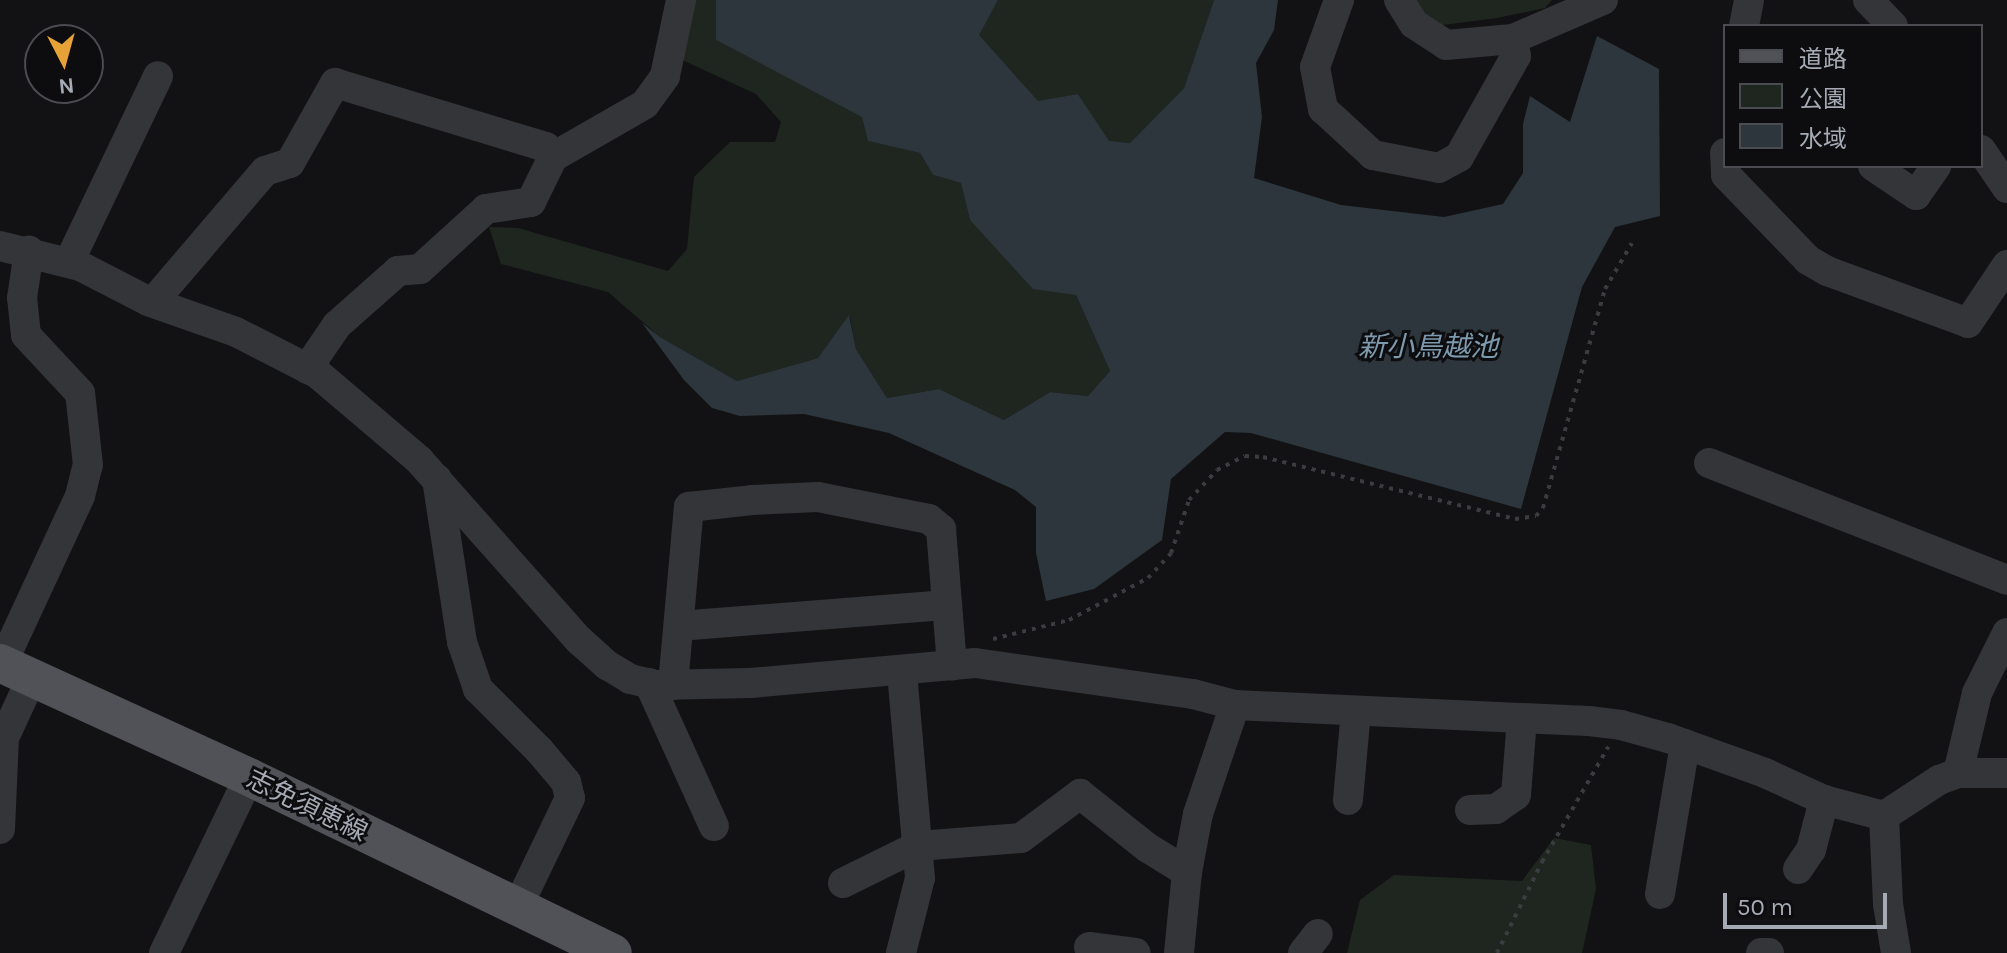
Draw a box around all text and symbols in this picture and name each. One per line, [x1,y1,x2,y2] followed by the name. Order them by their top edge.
[24,24,104,104] north arrow
[1723,24,1983,168] legend
[1799,45,1847,73] text: 道路
[57,72,76,100] text: N
[1799,85,1847,113] text: 公園
[1799,125,1847,153] text: 水域
[1358,330,1498,364] water label: 新小鳥越池
[242,763,372,849] street label: 志免須恵線
[1727,877,1891,927] scale bar
[1737,893,1793,921] text: 50 m

